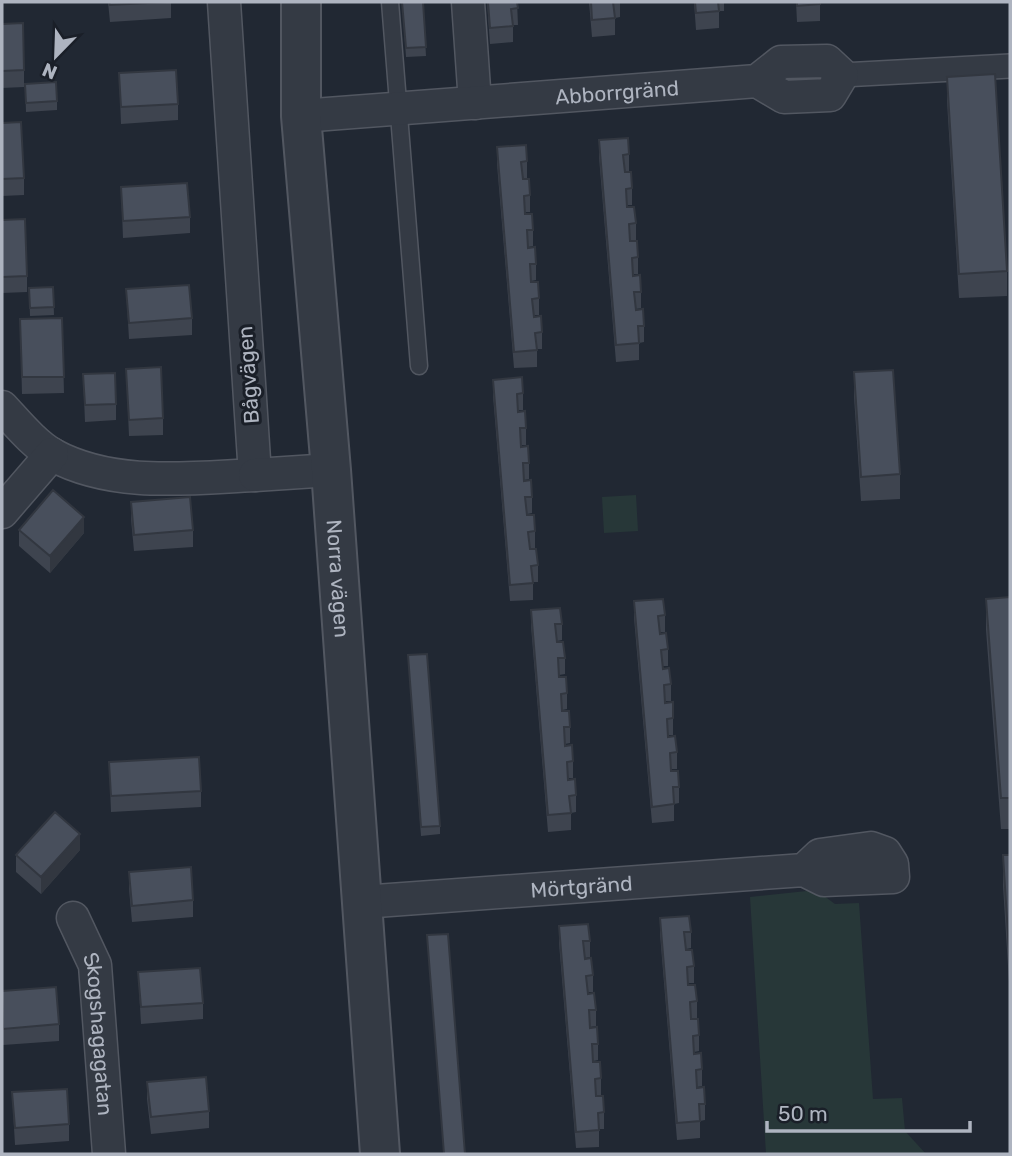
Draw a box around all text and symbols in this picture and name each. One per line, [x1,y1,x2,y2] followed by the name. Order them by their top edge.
[21,21,91,91] north arrow
[39,58,60,84] text: N
[554,75,680,109] street label: Abborrgränd
[232,325,264,425] street label: Bågvägen
[322,518,355,638] street label: Norra vägen
[530,870,633,902] street label: Mörtgränd
[78,948,119,1117] street label: Skogshagagatan
[767,1090,970,1134] scale bar
[778,1101,828,1126] text: 50 m

